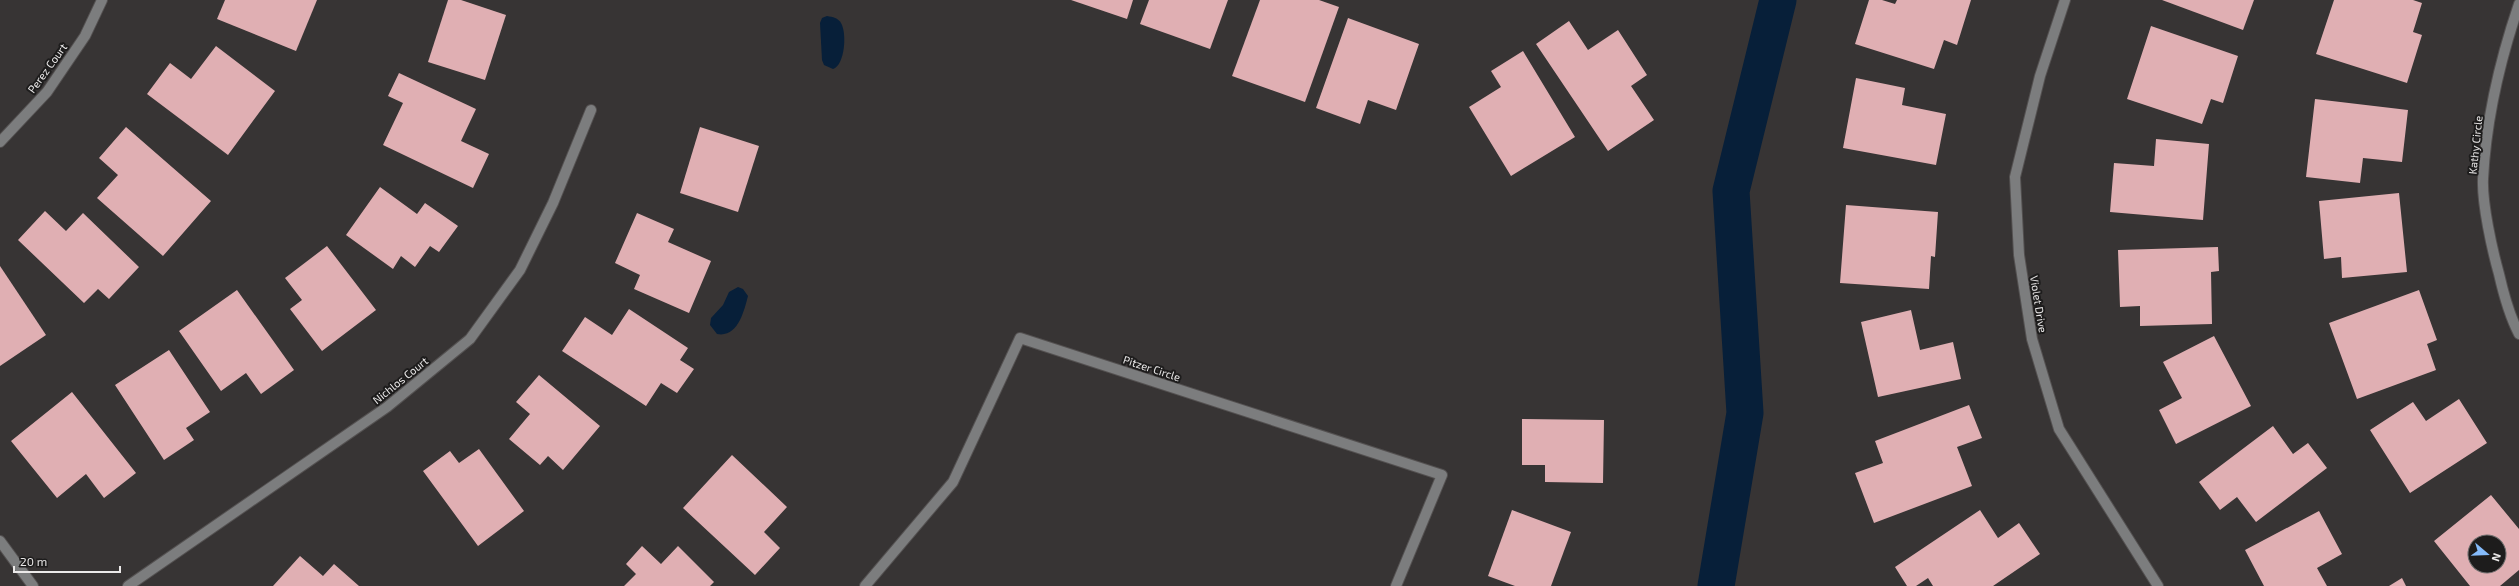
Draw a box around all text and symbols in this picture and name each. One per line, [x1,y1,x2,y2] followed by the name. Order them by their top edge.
[25,41,69,95] street label: Perez Court
[2465,115,2485,175] street label: Kathy Circle
[2028,275,2050,334] street label: Violet Drive
[1122,353,1182,383] street label: Pitzer Circle
[370,354,430,406] street label: Nichlos Court
[2467,534,2507,574] north arrow
[14,548,120,574] scale bar
[2489,552,2504,563] text: N
[20,554,47,568] text: 20 m

